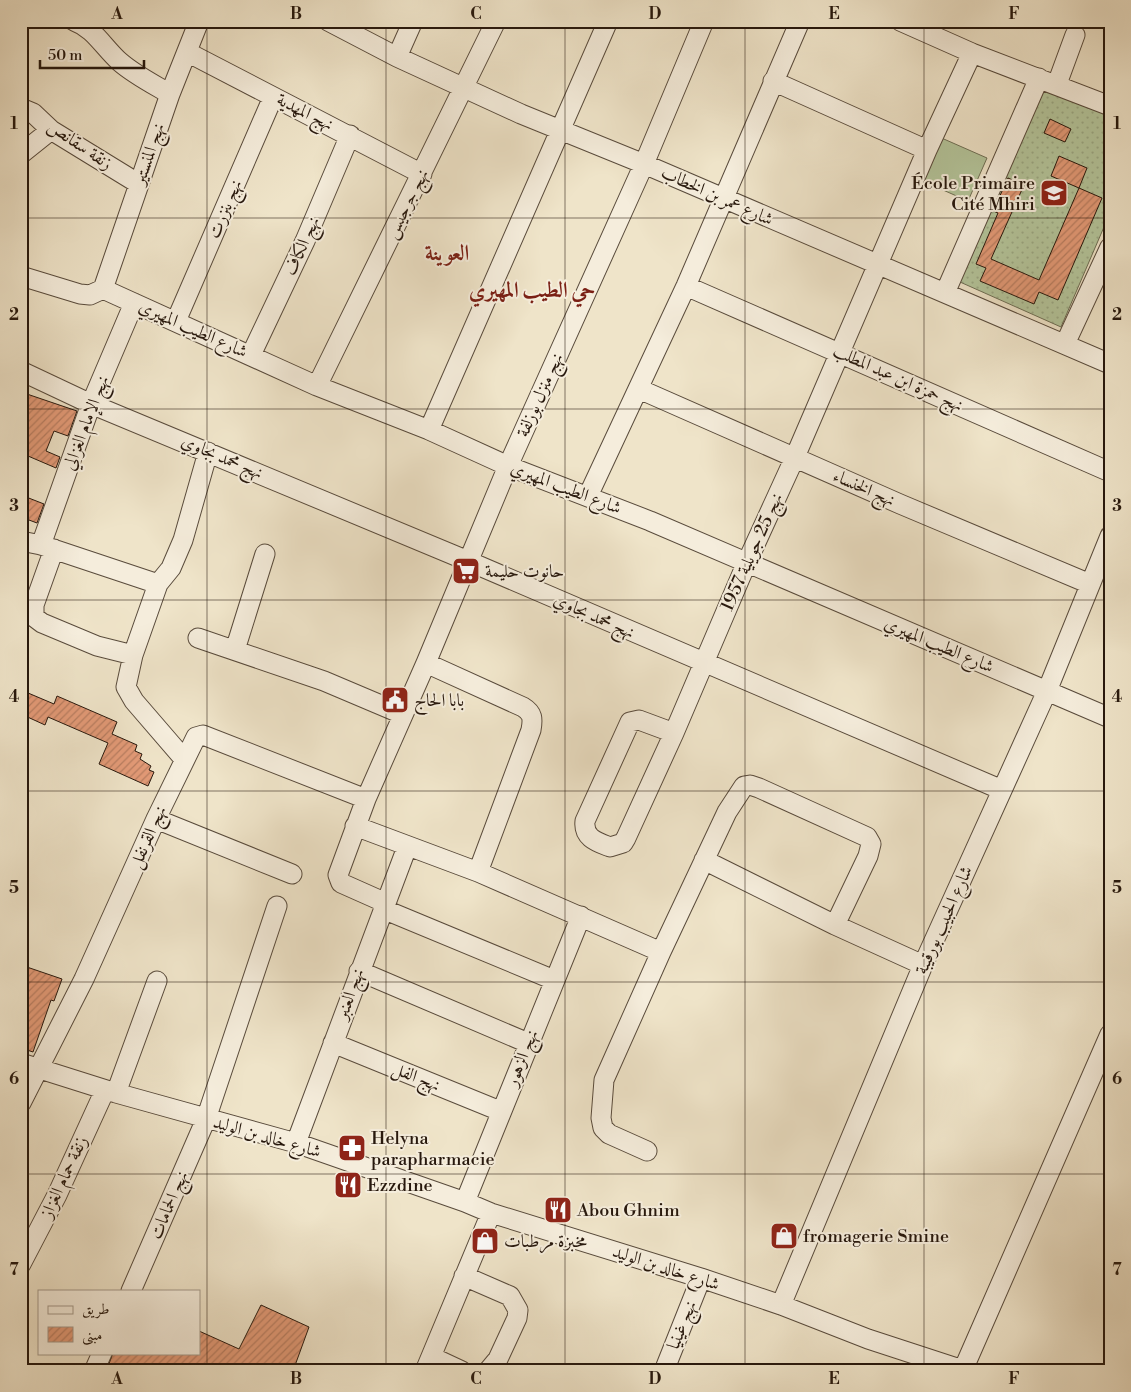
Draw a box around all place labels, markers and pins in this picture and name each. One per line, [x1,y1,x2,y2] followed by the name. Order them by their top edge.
[911,172,1035,216] place label: École Primaire Cité Mhiri
[1039,178,1069,208] school or university icon: École Primaire Cité Mhiri
[451,556,481,586] supermarket icon: حانوت حليمة
[485,560,564,583] place label: حانوت حليمة
[380,685,410,715] public building icon: بابا الحاج
[414,689,464,716] place label: بابا الحاج
[371,1127,495,1171] place label: Helyna parapharmacie
[337,1133,367,1163] pharmacy icon: Helyna parapharmacie
[333,1170,363,1200] restaurant icon: Ezzdine
[367,1174,433,1197] place label: Ezzdine
[543,1195,573,1225] restaurant icon: Abou Ghnim
[576,1199,680,1222] place label: Abou Ghnim
[769,1221,799,1251] shop icon: fromagerie Smine
[803,1225,949,1248] place label: fromagerie Smine
[470,1226,500,1256] shop icon: مخبزة مرطبات
[504,1230,587,1254] place label: مخبزة مرطبات

